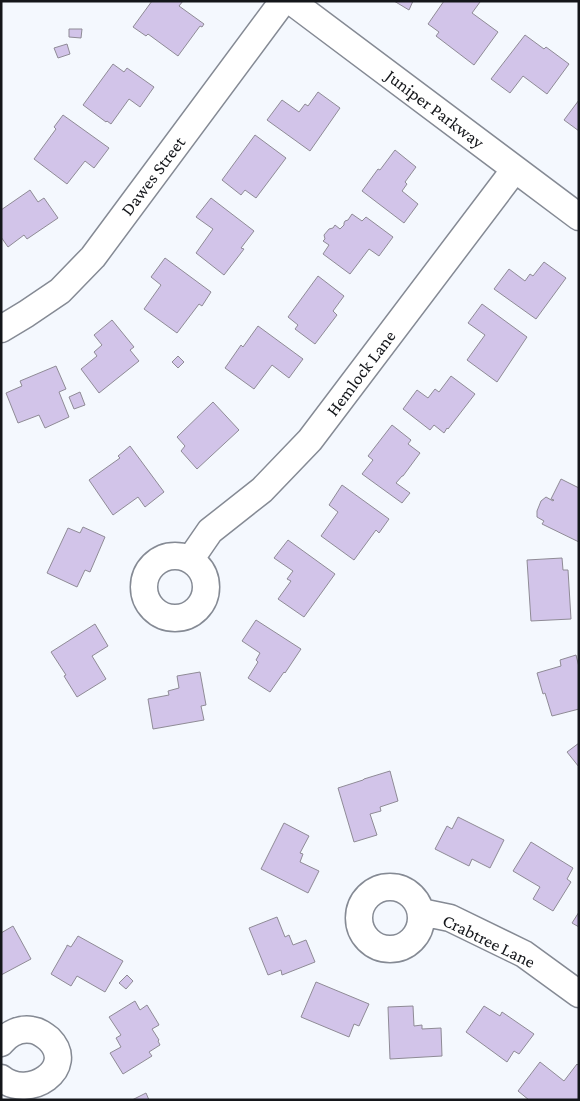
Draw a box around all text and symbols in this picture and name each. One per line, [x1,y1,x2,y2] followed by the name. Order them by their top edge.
[380,64,489,153] street label: Juniper Parkway
[117,132,190,219] street label: Dawes Street
[322,326,400,420] street label: Hemlock Lane
[440,910,539,972] street label: Crabtree Lane

